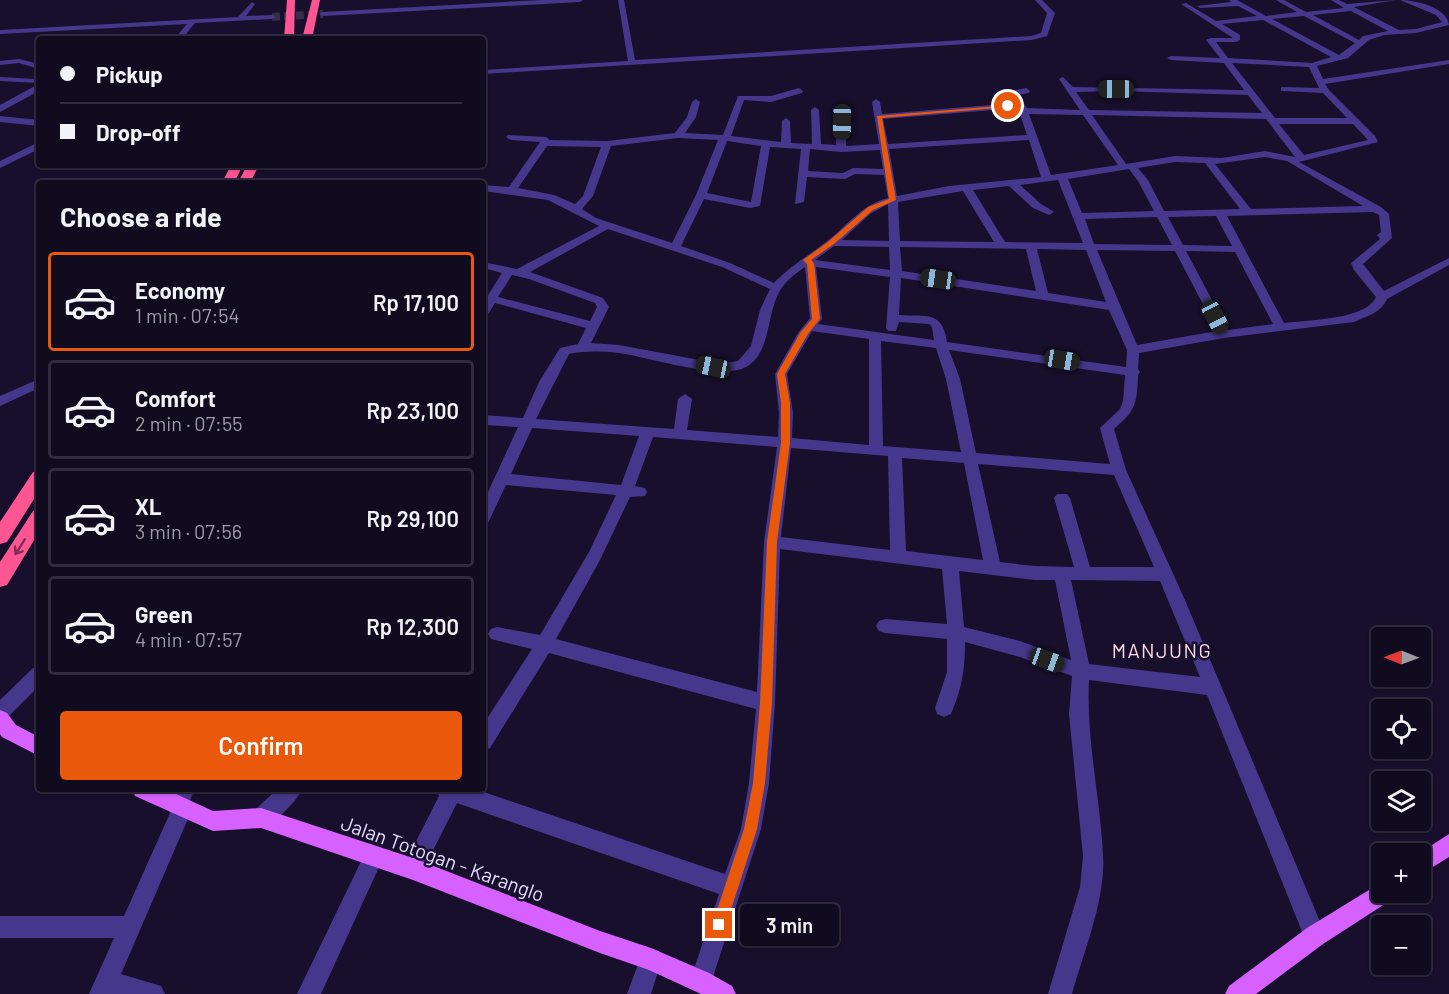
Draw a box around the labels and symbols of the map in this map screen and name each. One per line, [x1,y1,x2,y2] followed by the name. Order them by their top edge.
[1098,80,1134,98] car
[994,92,1021,119] route start
[833,104,851,140] car
[919,268,957,290] car
[1199,297,1231,337] car
[1043,348,1081,372] car
[694,354,732,380] car
[13,538,25,555] one-way arrow
[1371,627,1431,687] north arrow
[1112,638,1212,662] district label: MANJUNG
[1027,645,1067,675] car
[338,810,548,906] street label: Jalan Totogan - Karanglo
[740,904,839,946] callout: 3 min
[705,911,732,938] route end

